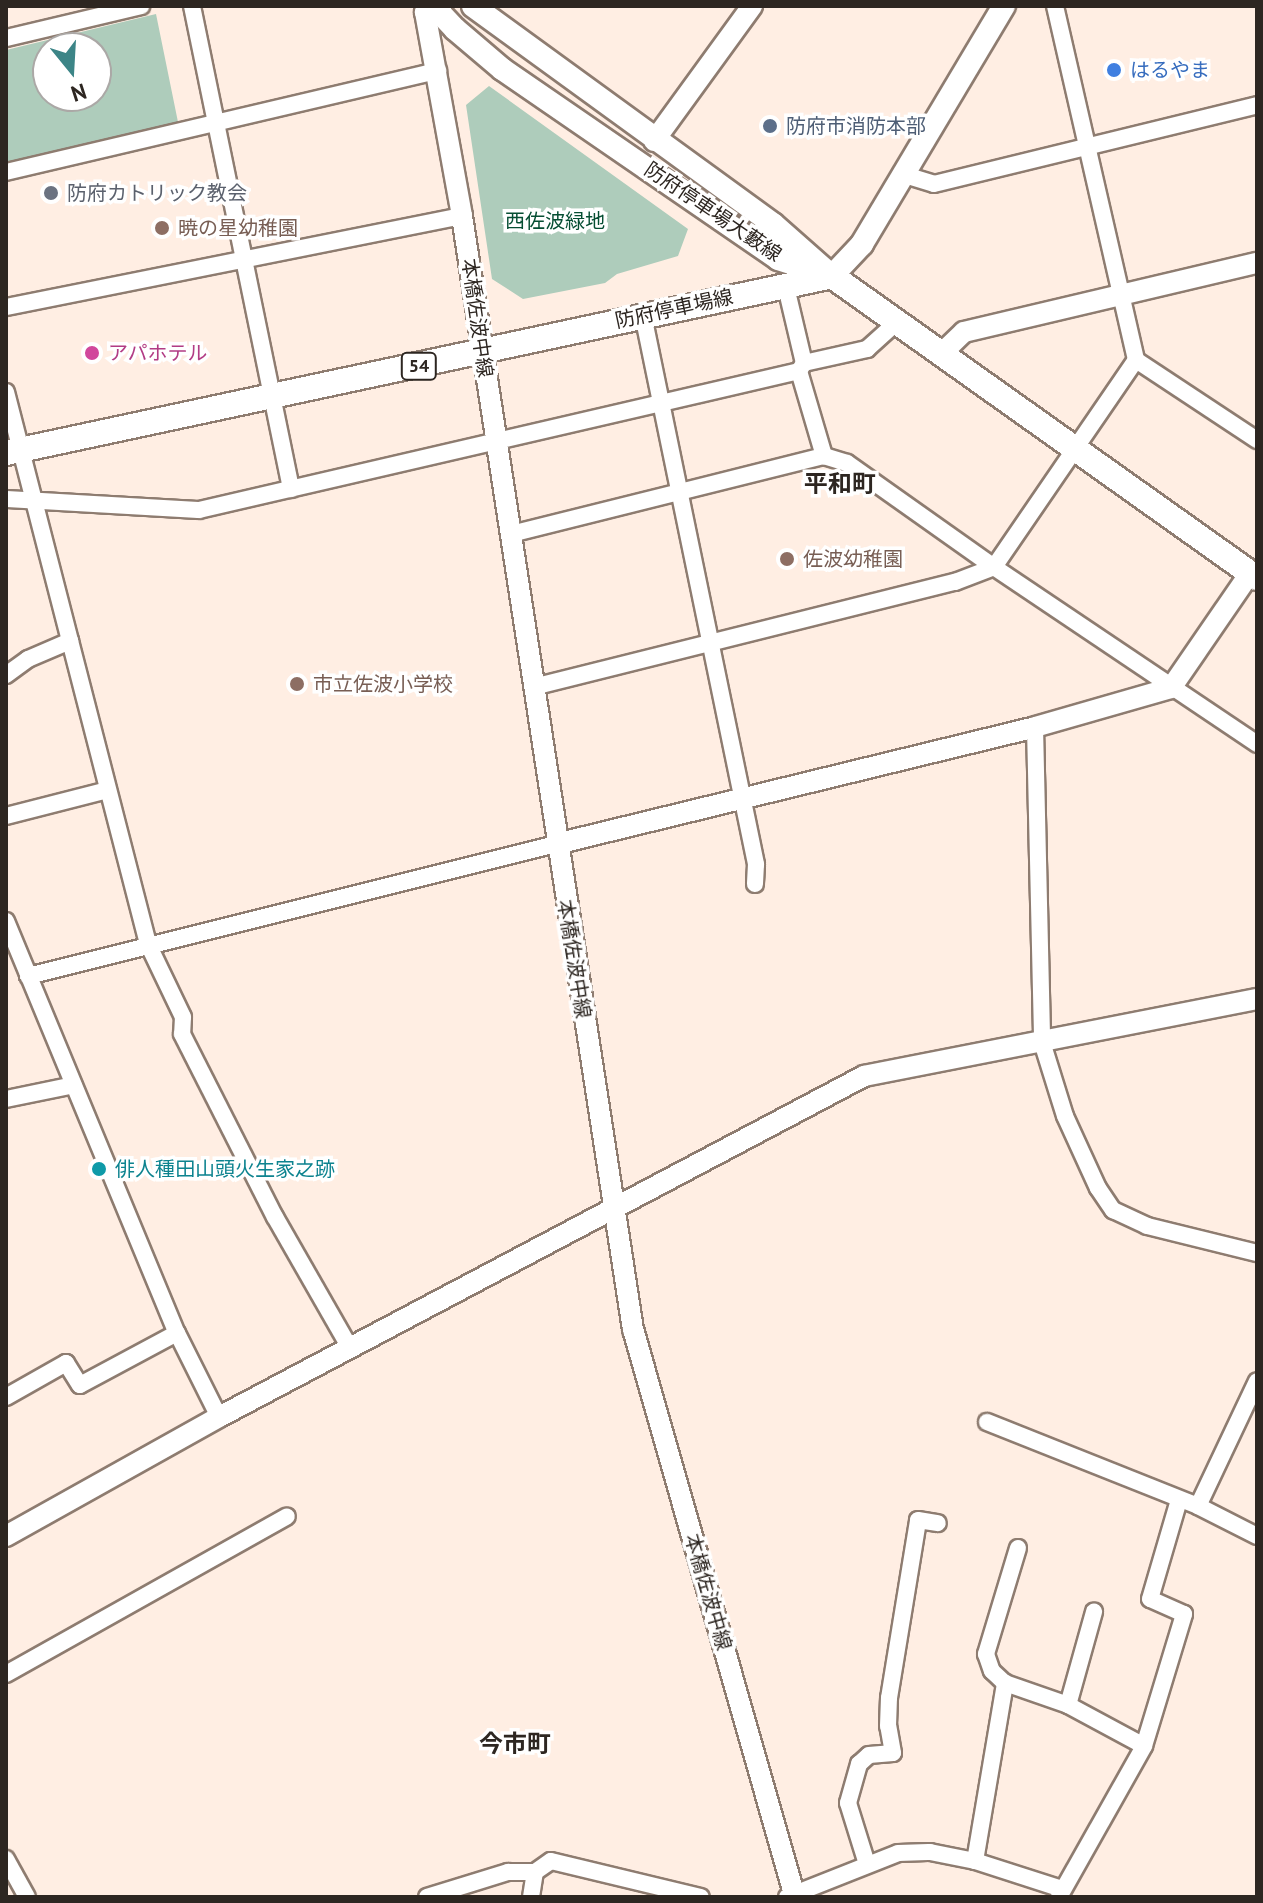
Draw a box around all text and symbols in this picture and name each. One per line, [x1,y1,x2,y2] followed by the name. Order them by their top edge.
[32,32,112,112] north arrow
[1130,58,1210,82] place label: はるやま
[1105,61,1123,79] marker: はるやま
[68,77,90,108] text: N
[786,114,926,138] place label: 防府市消防本部
[761,117,779,135] marker: 防府市消防本部
[640,157,786,267] street label: 防府停車場大藪線
[67,181,247,205] place label: 防府カトリック教会
[42,184,60,202] marker: 防府カトリック教会
[505,209,605,233] park label: 西佐波緑地
[178,216,298,240] place label: 暁の星幼稚園
[153,219,171,237] marker: 暁の星幼稚園
[457,257,497,379] street label: 本橋佐波中線
[613,285,735,333] street label: 防府停車場線
[108,341,208,365] place label: アパホテル
[83,344,101,362] marker: アパホテル
[399,352,439,380] road number: 54
[804,470,876,498] district label: 平和町
[803,547,903,571] place label: 佐波幼稚園
[778,550,796,568] marker: 佐波幼稚園
[313,672,453,696] place label: 市立佐波小学校
[288,675,306,693] marker: 市立佐波小学校
[553,898,595,1020] street label: 本橋佐波中線
[115,1157,335,1181] place label: 俳人種田山頭火生家之跡
[90,1160,108,1178] marker: 俳人種田山頭火生家之跡
[680,1531,736,1653] street label: 本橋佐波中線
[479,1730,551,1758] district label: 今市町

